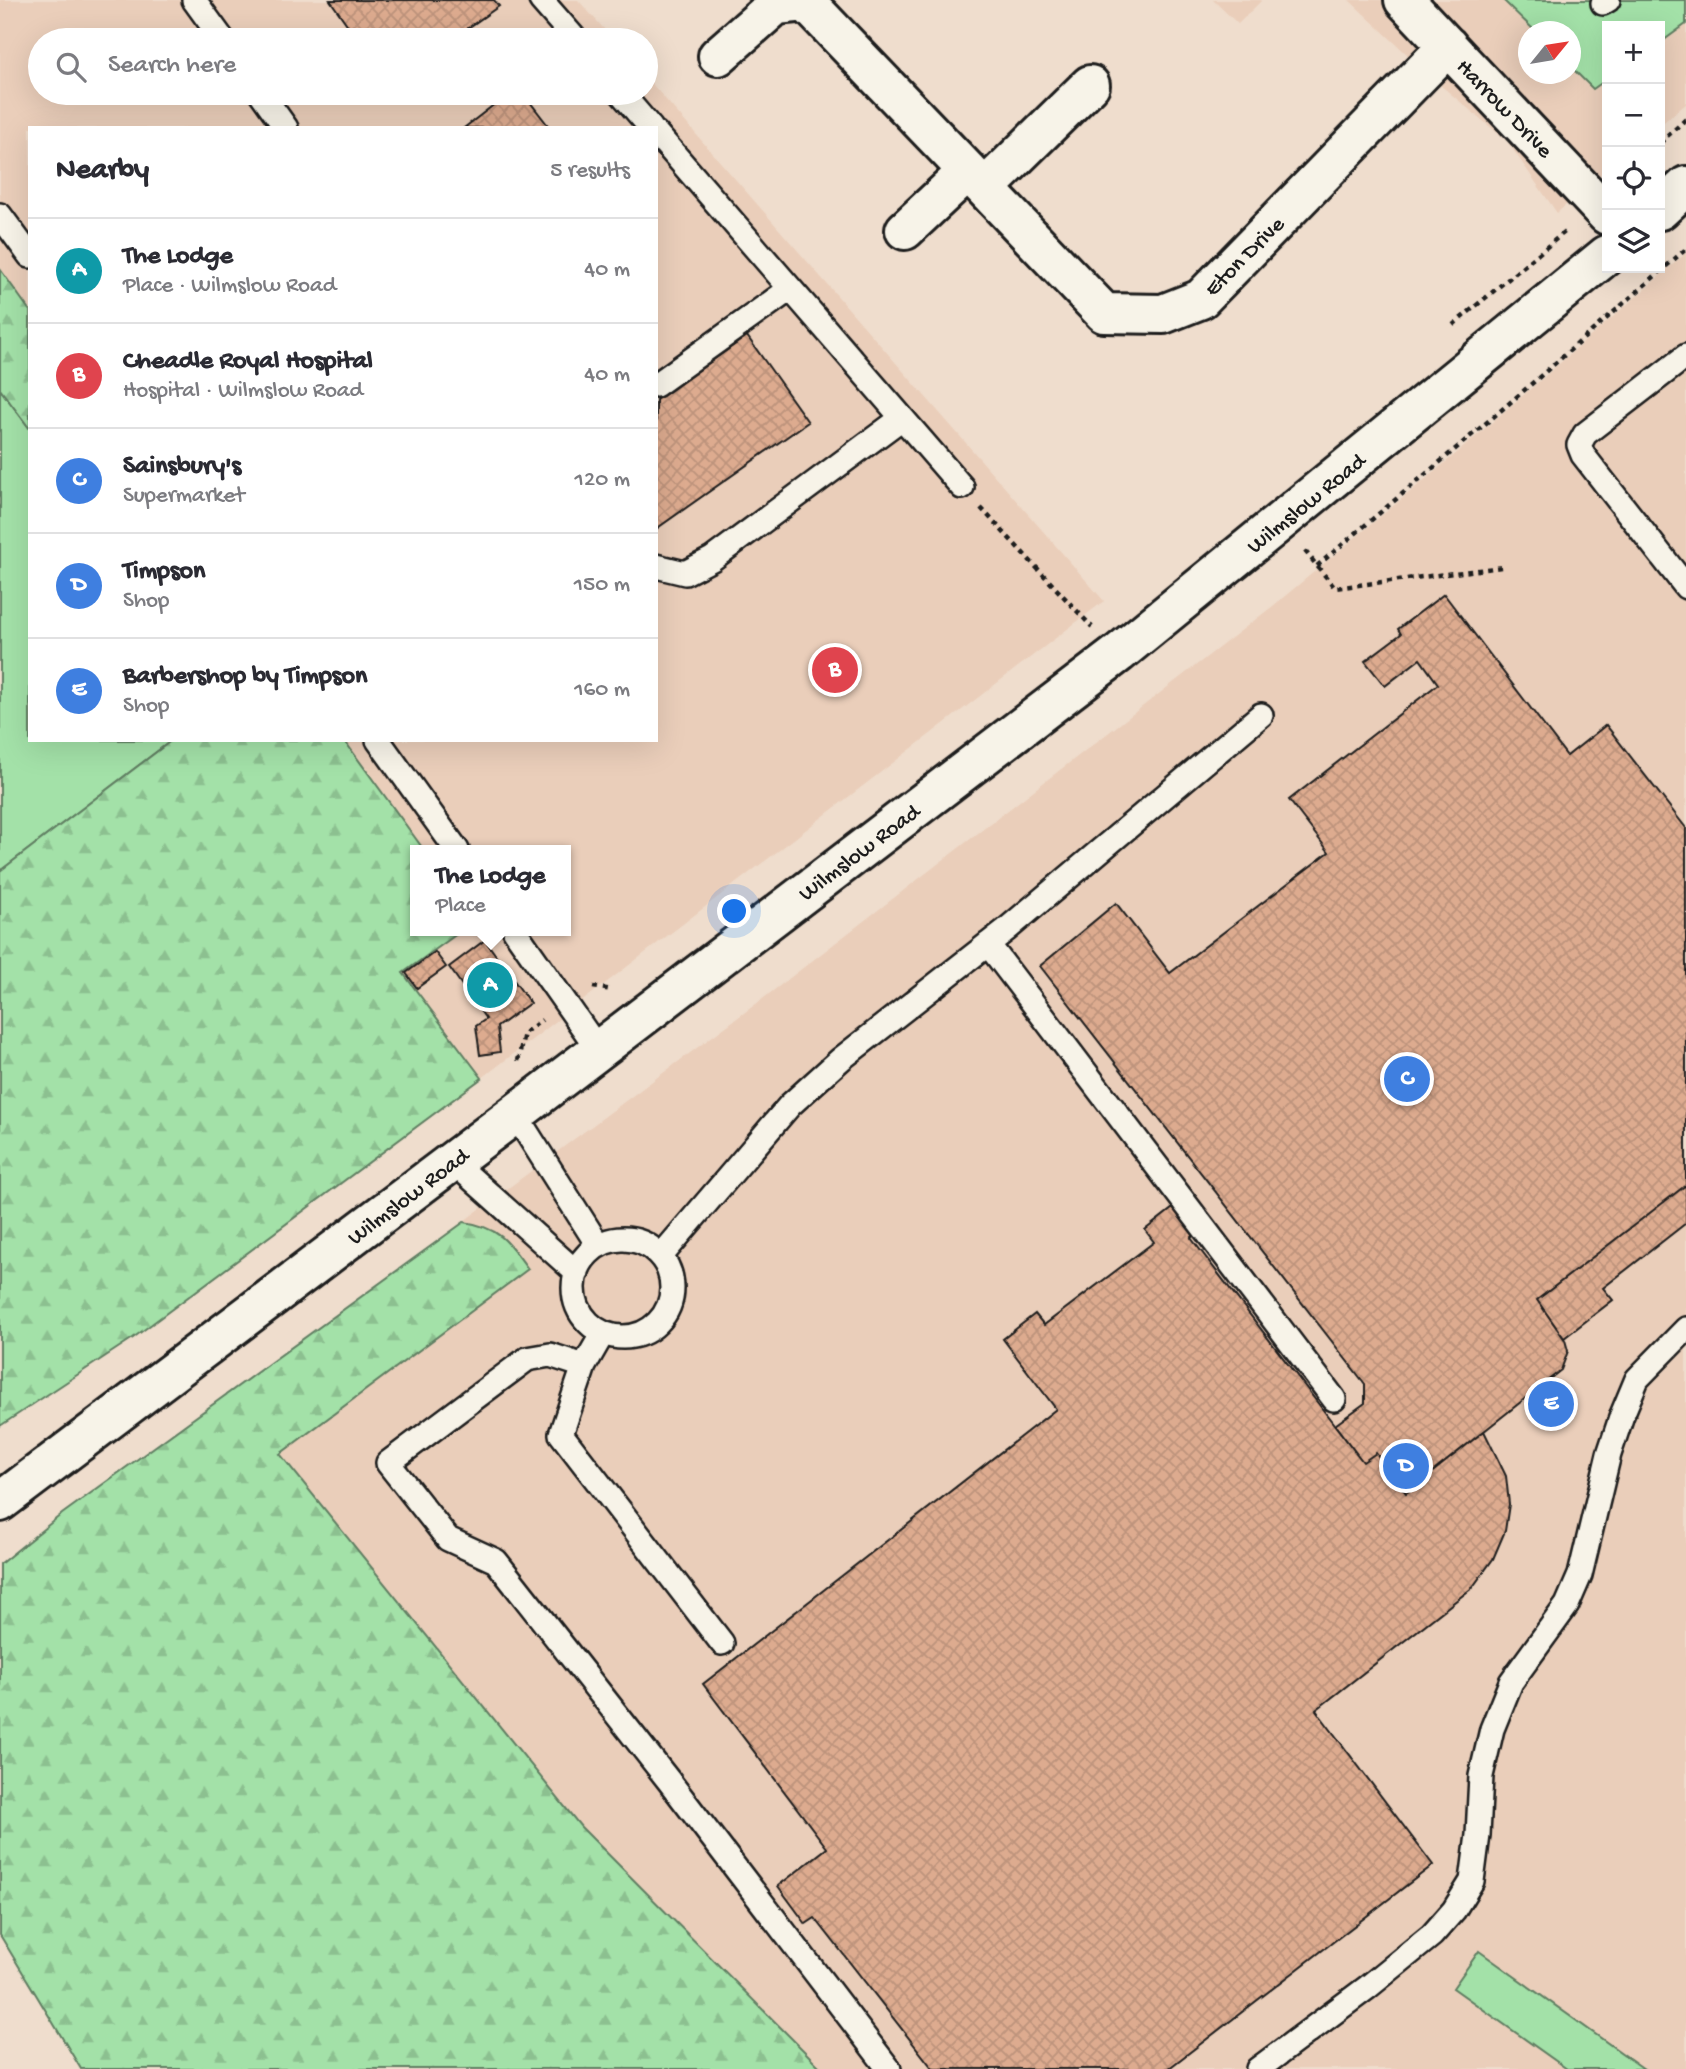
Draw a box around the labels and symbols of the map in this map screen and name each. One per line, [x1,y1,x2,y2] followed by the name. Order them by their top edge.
[1518,21,1581,84] north arrow
[1449,54,1558,165] street label: Harrow Drive
[1200,211,1292,303] street label: Eton Drive
[1242,448,1373,561] street label: Wilmslow Road
[812,644,858,696] pin: B
[794,798,927,908] street label: Wilmslow Road
[717,894,751,928] your location
[467,959,513,1011] pin: A
[1384,1053,1430,1105] pin: C
[343,1142,476,1252] street label: Wilmslow Road
[1528,1378,1574,1430] pin: E
[1383,1440,1429,1492] pin: D

